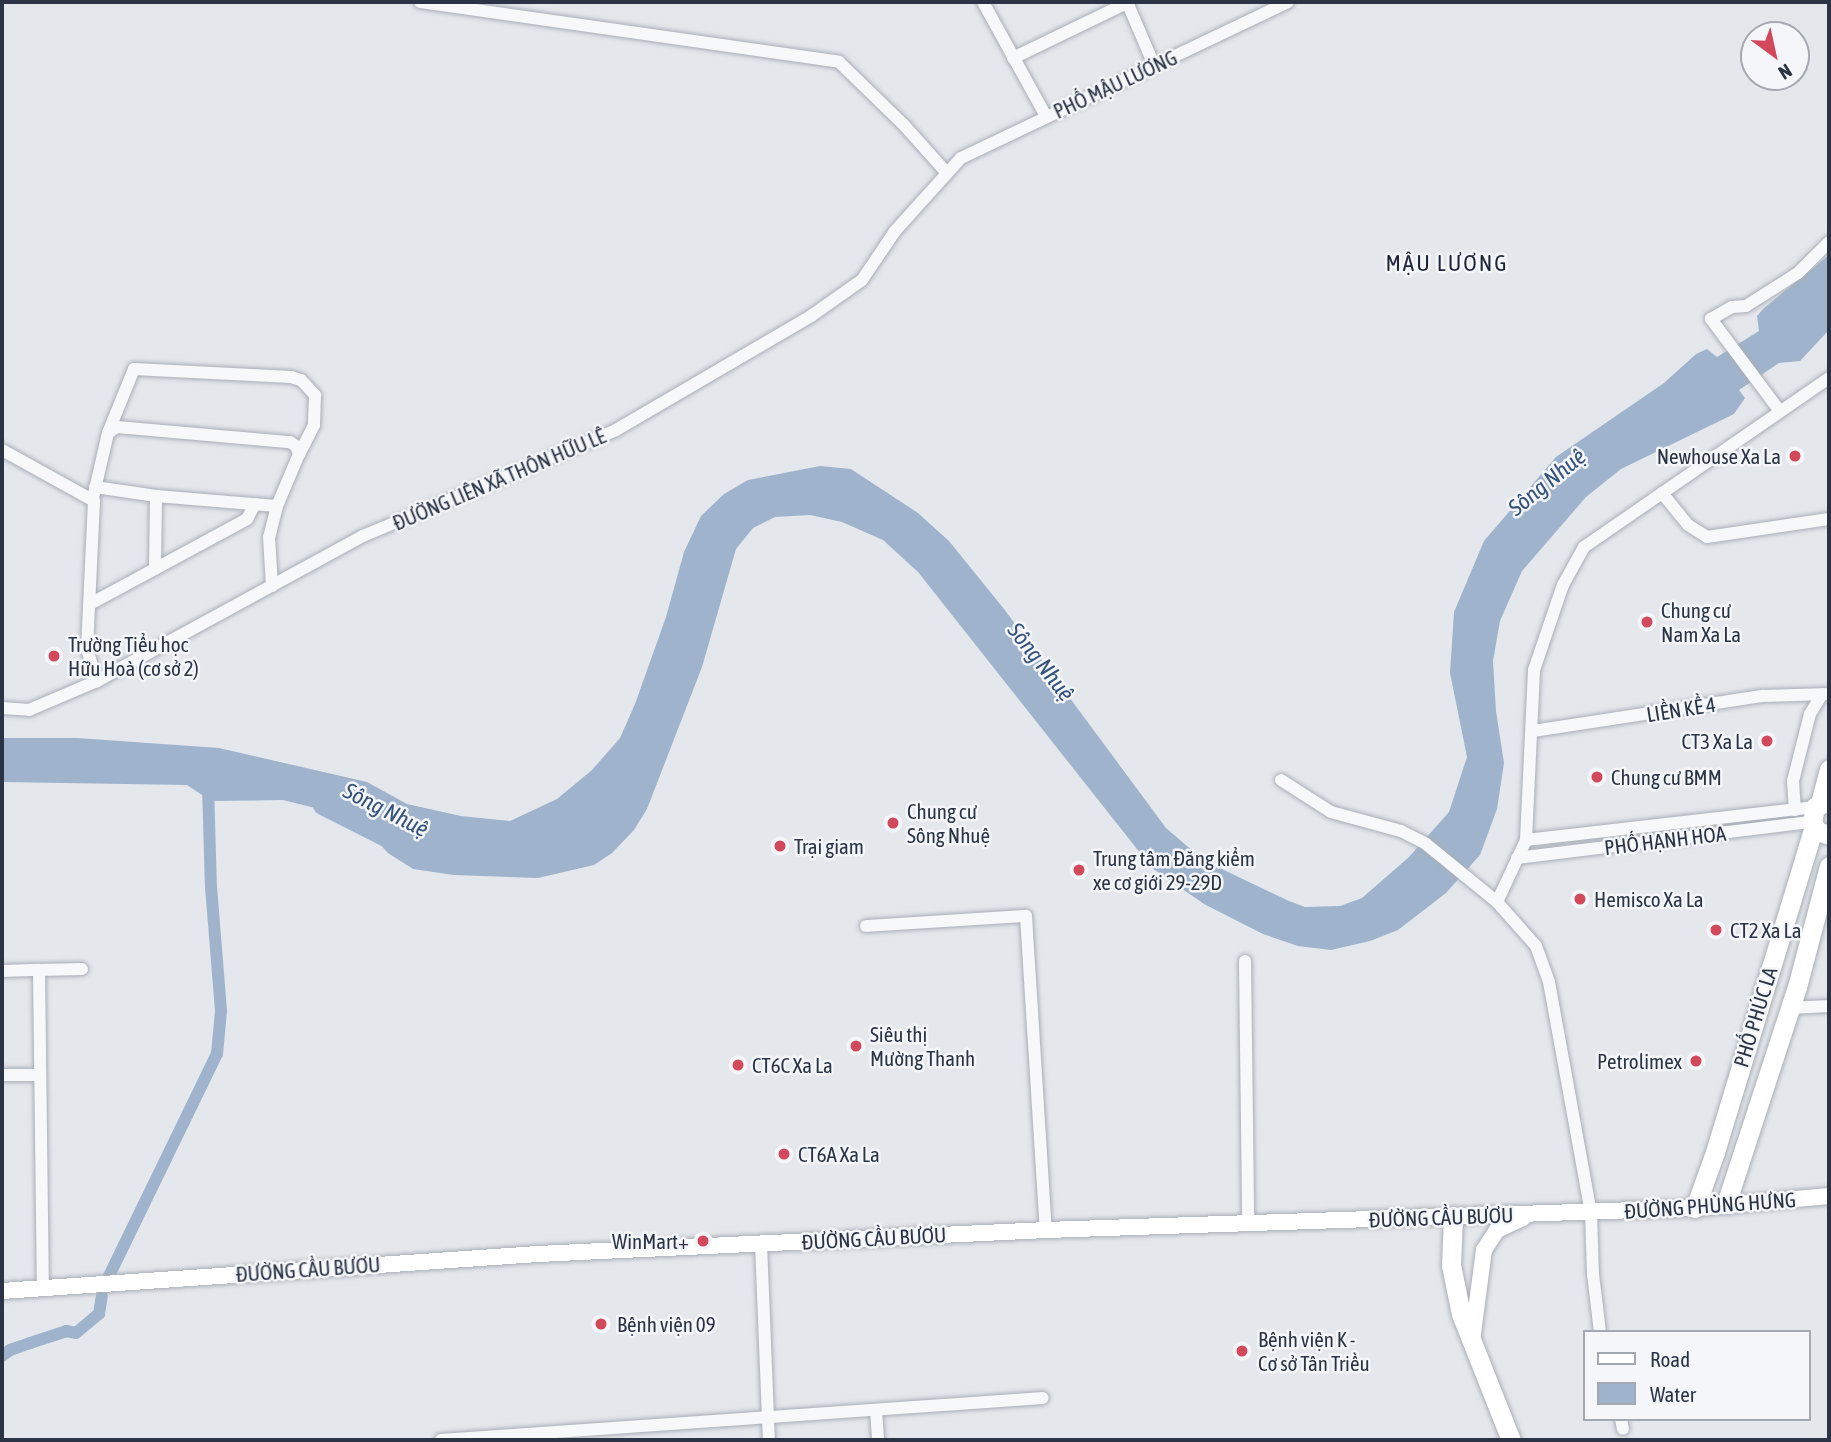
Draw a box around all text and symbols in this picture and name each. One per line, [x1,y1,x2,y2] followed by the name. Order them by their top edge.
[1740,21,1810,91] north arrow
[1049,44,1181,124] street label: PHỐ MẬU LƯƠNG
[1775,60,1796,84] text: N
[1387,249,1507,277] district label: MẬU LƯƠNG
[389,423,609,535] street label: ĐƯỜNG LIÊN XÃ THÔN HỮU LÊ
[1503,442,1591,522] water label: Sông Nhuệ
[1657,443,1781,469] place label: Newhouse Xa La
[1787,448,1803,464] marker: Newhouse Xa La
[1661,597,1741,647] place label: Chung cư Nam Xa La
[1639,614,1655,630] marker: Chung cư Nam Xa La
[1002,617,1080,707] water label: Sông Nhuệ
[68,631,199,681] place label: Trường Tiểu học Hữu Hoà (cơ sở 2)
[46,648,62,664] marker: Trường Tiểu học Hữu Hoà (cơ sở 2)
[1645,691,1717,727] street label: LIỀN KỀ 4
[1682,728,1753,754] place label: CT3 Xa La
[1759,733,1775,749] marker: CT3 Xa La
[1611,764,1722,790] place label: Chung cư BMM
[1589,769,1605,785] marker: Chung cư BMM
[339,777,433,843] water label: Sông Nhuệ
[907,798,990,848] place label: Chung cư Sông Nhuệ
[885,815,901,831] marker: Chung cư Sông Nhuệ
[1603,820,1727,860] street label: PHỐ HẠNH HOA
[794,833,864,859] place label: Trại giam
[772,838,788,854] marker: Trại giam
[1093,845,1255,895] place label: Trung tâm Đăng kiểm xe cơ giới 29-29D
[1071,862,1087,878] marker: Trung tâm Đăng kiểm xe cơ giới 29-29D
[1594,886,1704,912] place label: Hemisco Xa La
[1572,891,1588,907] marker: Hemisco Xa La
[1730,917,1801,943] place label: CT2 Xa La
[1708,922,1724,938] marker: CT2 Xa La
[1728,964,1782,1070] street label: PHỐ PHÚC LA
[870,1021,975,1071] place label: Siêu thị Mường Thanh
[848,1038,864,1054] marker: Siêu thị Mường Thanh
[1597,1048,1682,1074] place label: Petrolimex
[752,1052,833,1078] place label: CT6C Xa La
[1688,1053,1704,1069] marker: Petrolimex
[730,1057,746,1073] marker: CT6C Xa La
[798,1141,880,1167] place label: CT6A Xa La
[776,1146,792,1162] marker: CT6A Xa La
[1623,1186,1797,1224] street label: ĐƯỜNG PHÙNG HƯNG
[1368,1202,1514,1232] street label: ĐƯỜNG CẦU BƯƠU
[801,1222,947,1254] street label: ĐƯỜNG CẦU BƯƠU
[612,1228,689,1254] place label: WinMart+
[695,1233,711,1249] marker: WinMart+
[235,1251,381,1287] street label: ĐƯỜNG CẦU BƯƠU
[617,1311,716,1337] place label: Bệnh viện 09
[591,1314,611,1334] marker: Bệnh viện 09
[1258,1326,1370,1376] place label: Bệnh viện K - Cơ sở Tân Triều
[1582,1330,1810,1421] legend
[1232,1341,1252,1361] marker: Bệnh viện K - Cơ sở Tân Triều
[1650,1347,1690,1371] text: Road
[1650,1382,1696,1406] text: Water

